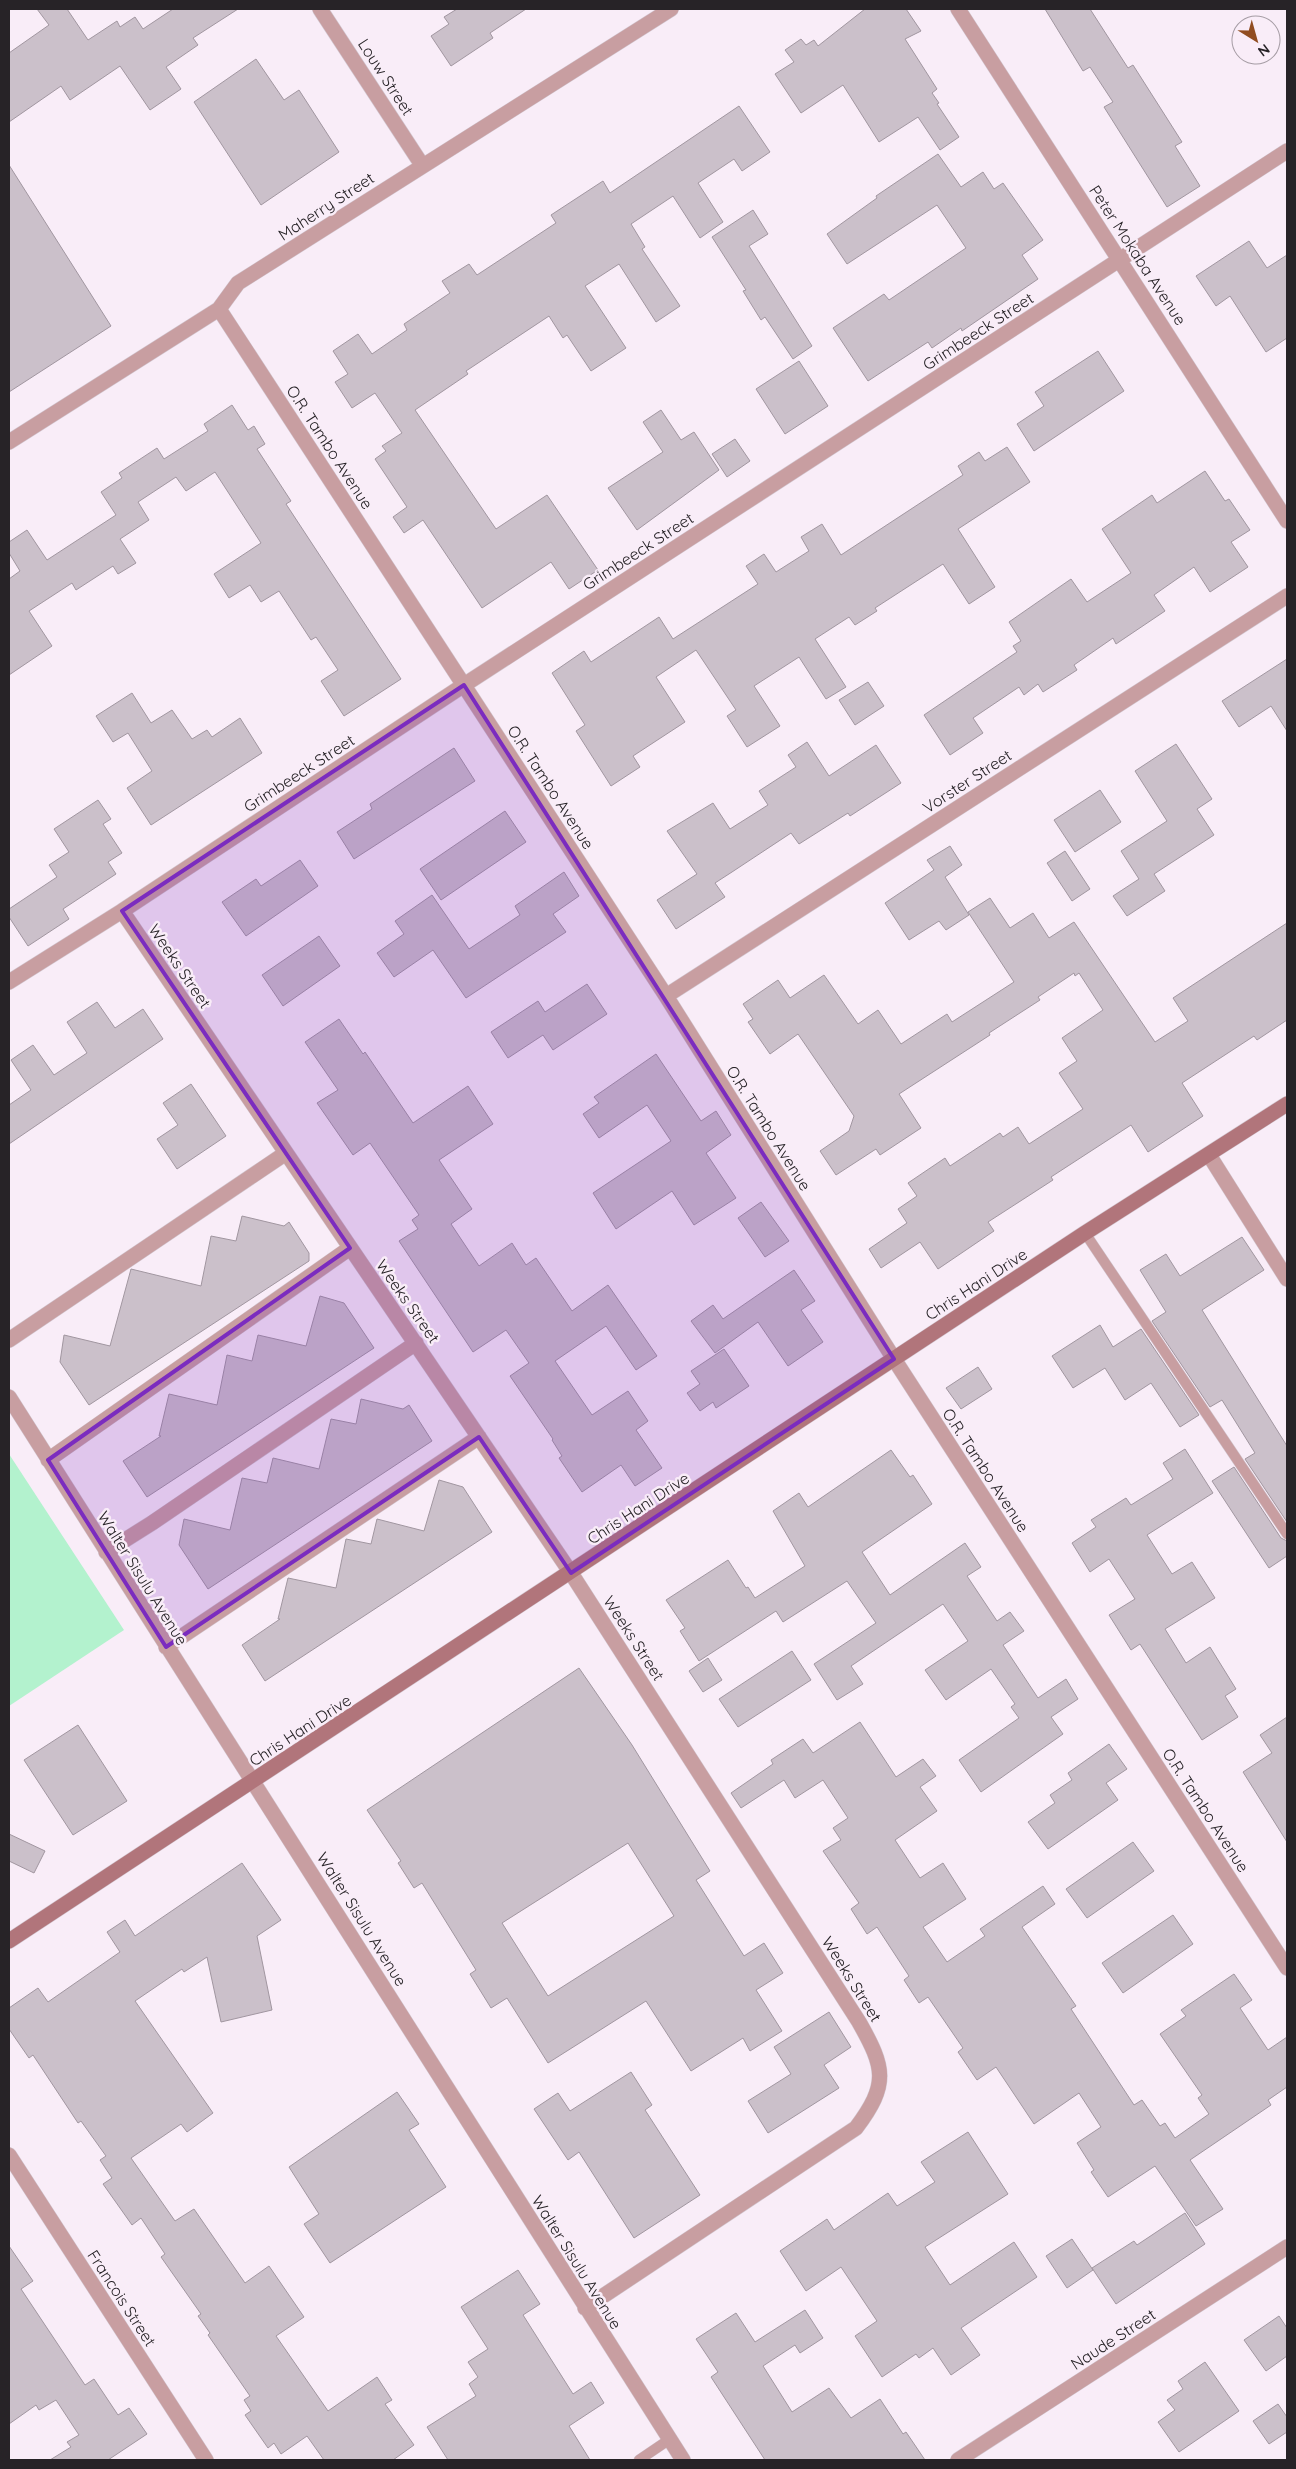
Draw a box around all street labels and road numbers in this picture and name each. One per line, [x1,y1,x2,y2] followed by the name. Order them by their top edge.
[354,35,418,119] street label: Louw Street
[274,168,378,244] street label: Maherry Street
[1085,181,1191,329] street label: Peter Mokaba Avenue
[919,288,1037,374] street label: Grimbeeck Street
[282,381,378,513] street label: O.R. Tambo Avenue
[579,508,697,594] street label: Grimbeeck Street
[503,721,599,853] street label: O.R. Tambo Avenue
[240,730,358,816] street label: Grimbeeck Street
[919,745,1015,817] street label: Vorster Street
[144,920,216,1012] street label: Weeks Street
[722,1062,816,1194] street label: O.R. Tambo Avenue
[921,1244,1031,1324] street label: Chris Hani Drive
[372,1255,444,1347] street label: Weeks Street
[938,1404,1034,1536] street label: O.R. Tambo Avenue
[583,1468,693,1548] street label: Chris Hani Drive
[94,1507,192,1649] street label: Walter Sisulu Avenue
[599,1592,669,1684] street label: Weeks Street
[245,1690,355,1770] street label: Chris Hani Drive
[1158,1744,1254,1876] street label: O.R. Tambo Avenue
[313,1848,411,1990] street label: Walter Sisulu Avenue
[818,1932,886,2026] street label: Weeks Street
[528,2191,626,2333] street label: Walter Sisulu Avenue
[83,2246,161,2350] street label: Francois Street
[1067,2304,1159,2374] street label: Naude Street

